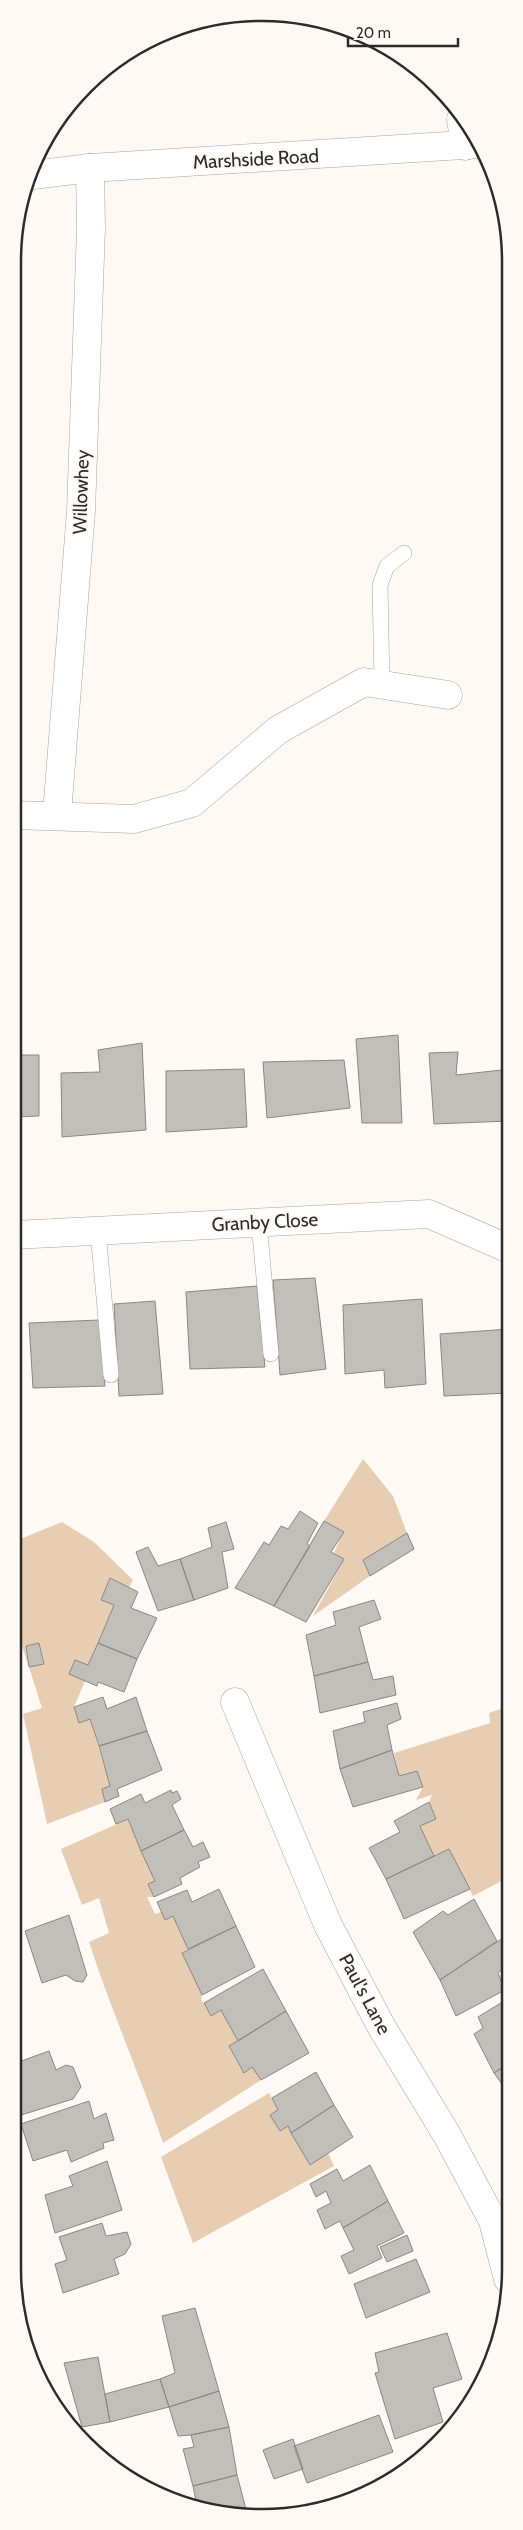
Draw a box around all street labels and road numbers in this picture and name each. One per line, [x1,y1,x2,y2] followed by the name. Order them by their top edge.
[192,144,320,174] street label: Marshside Road
[68,449,94,535] street label: Willowhey
[211,1208,319,1236] street label: Granby Close
[334,1950,396,2039] street label: Paul's Lane

